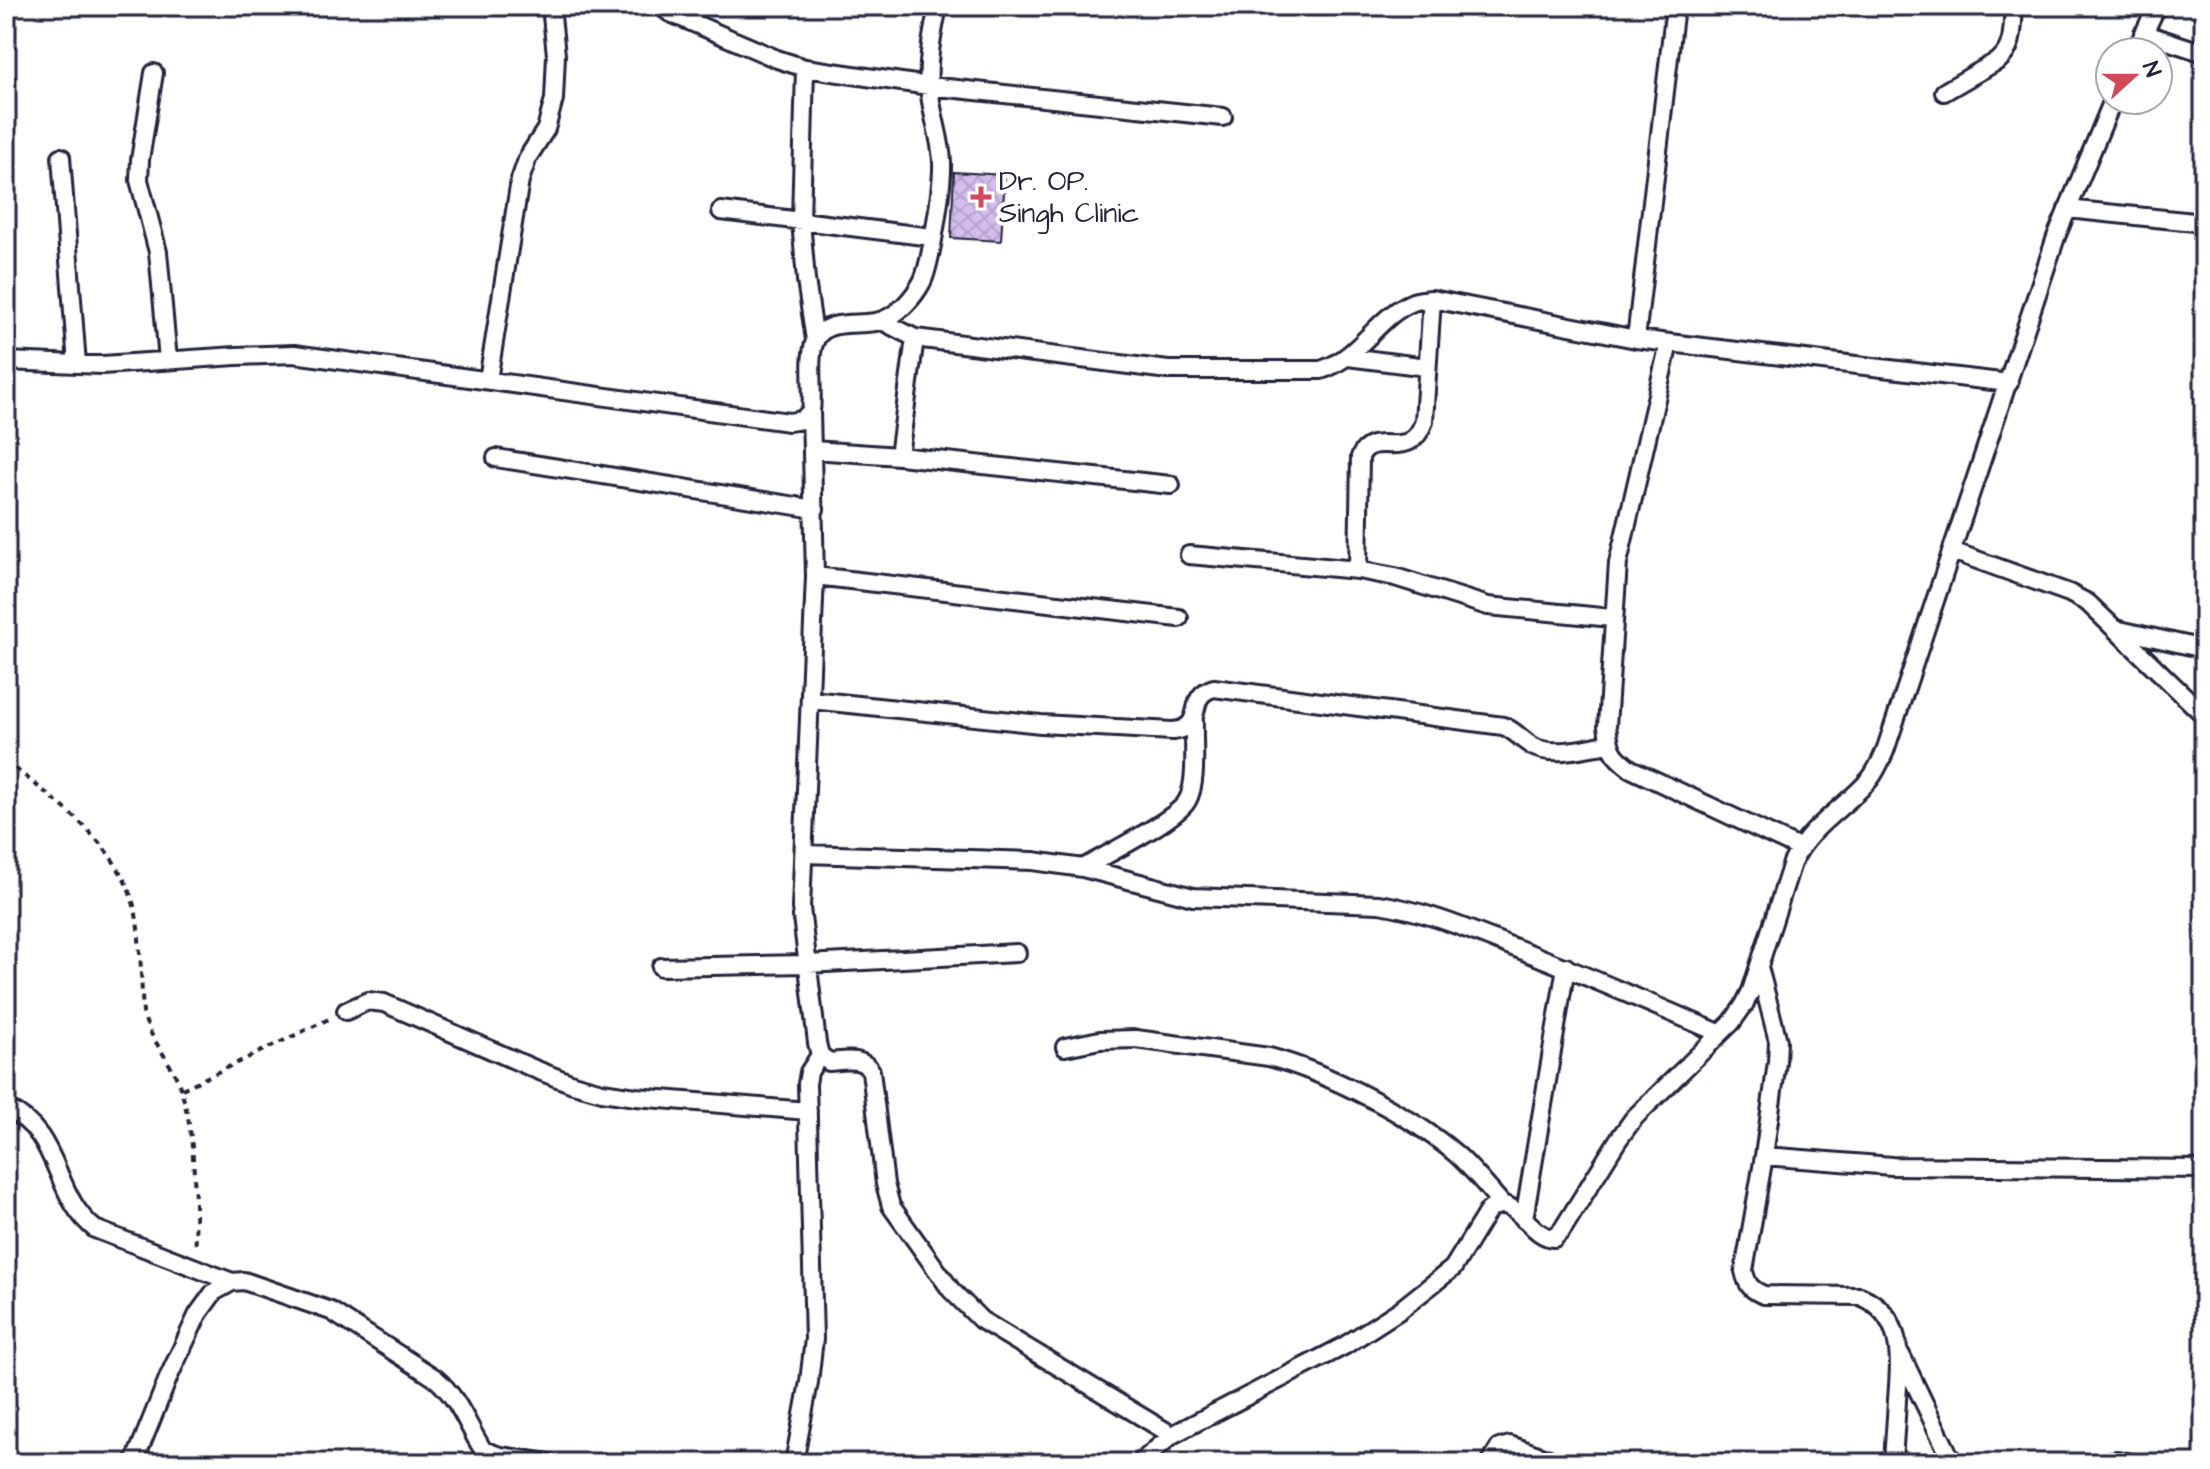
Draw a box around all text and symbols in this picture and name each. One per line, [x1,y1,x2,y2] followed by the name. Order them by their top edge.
[2094,36,2174,116] north arrow
[2134,57,2168,82] text: N
[999,162,1139,234] place label: Dr. OP. Singh Clinic
[970,186,992,208] marker: Dr. OP. Singh Clinic

